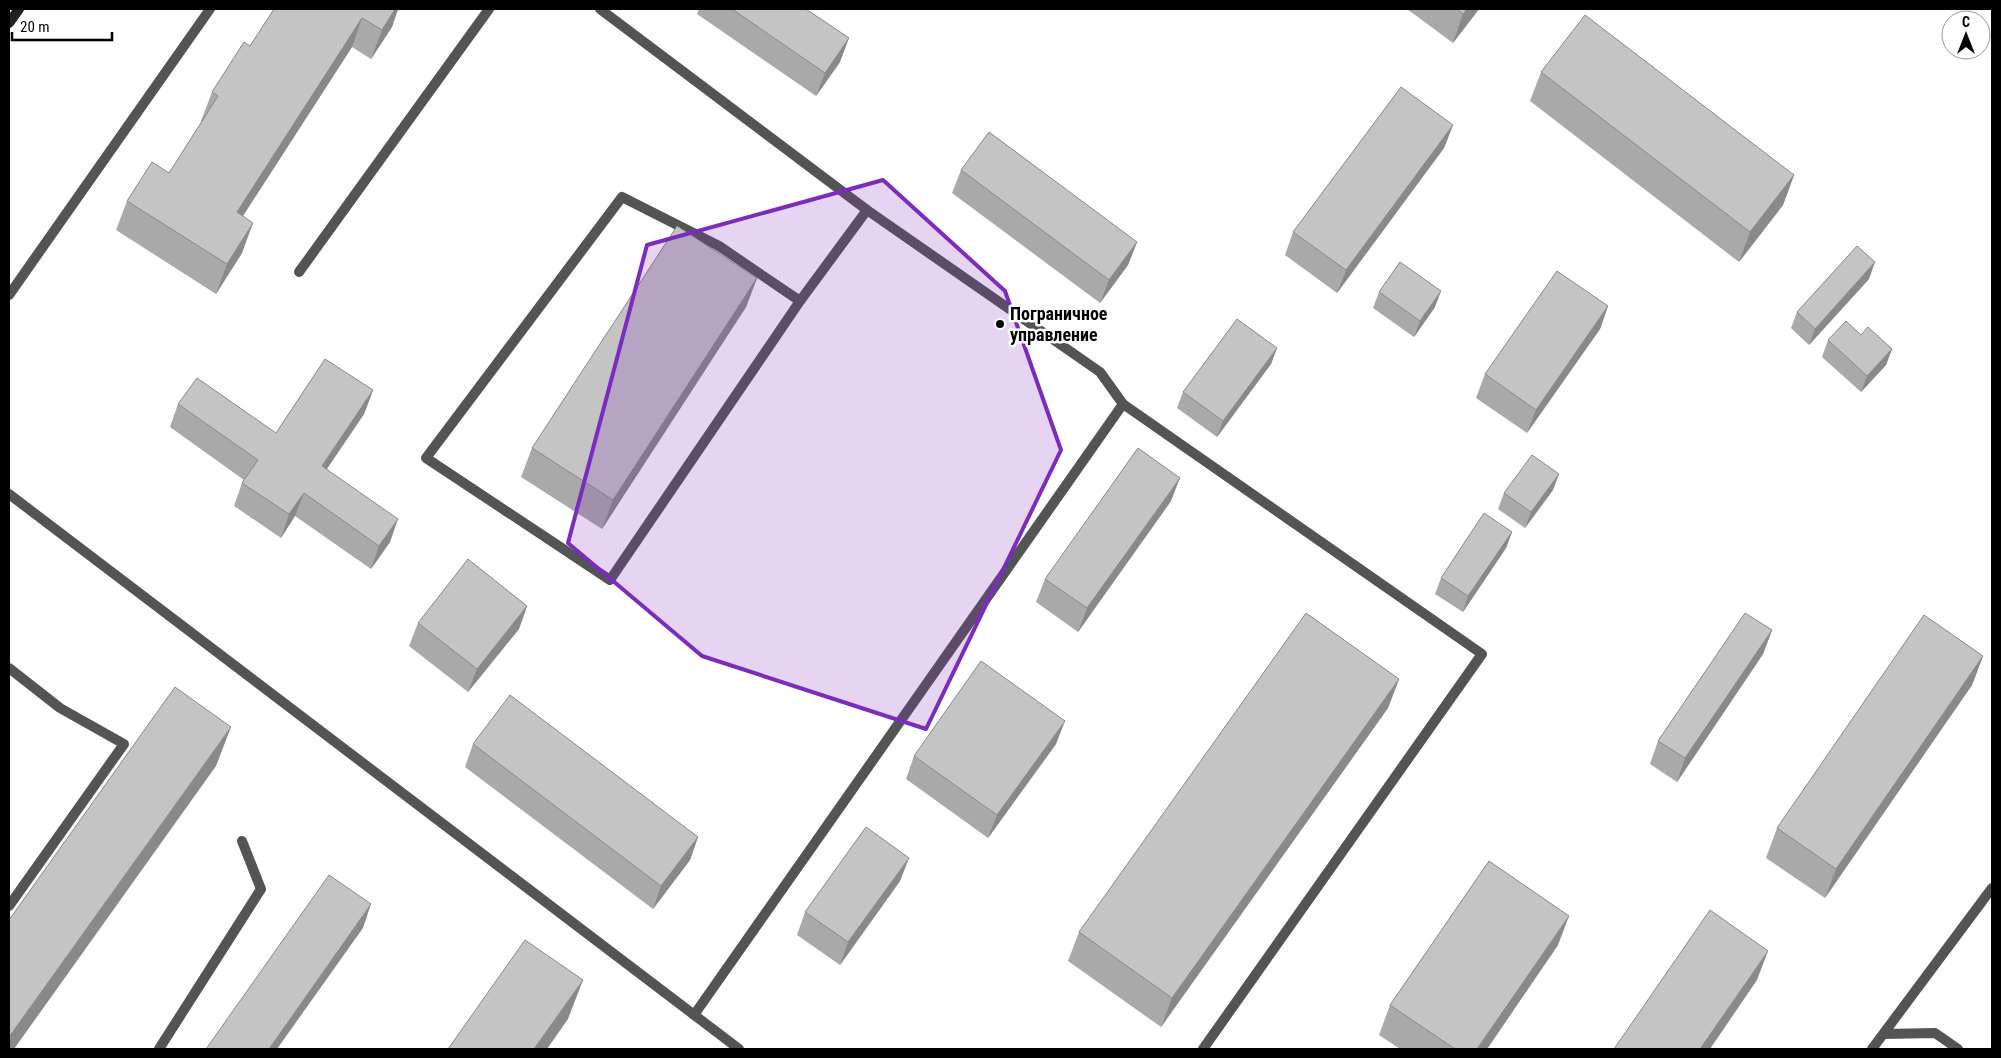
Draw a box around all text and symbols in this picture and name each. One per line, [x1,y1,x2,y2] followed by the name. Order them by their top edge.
[12,10,112,42] scale bar
[1941,10,1991,60] north arrow
[1962,14,1970,30] text: С
[20,18,50,36] text: 20 m
[1010,303,1108,345] place label: Пограничное управление
[994,318,1006,330] marker: Пограничное управление

